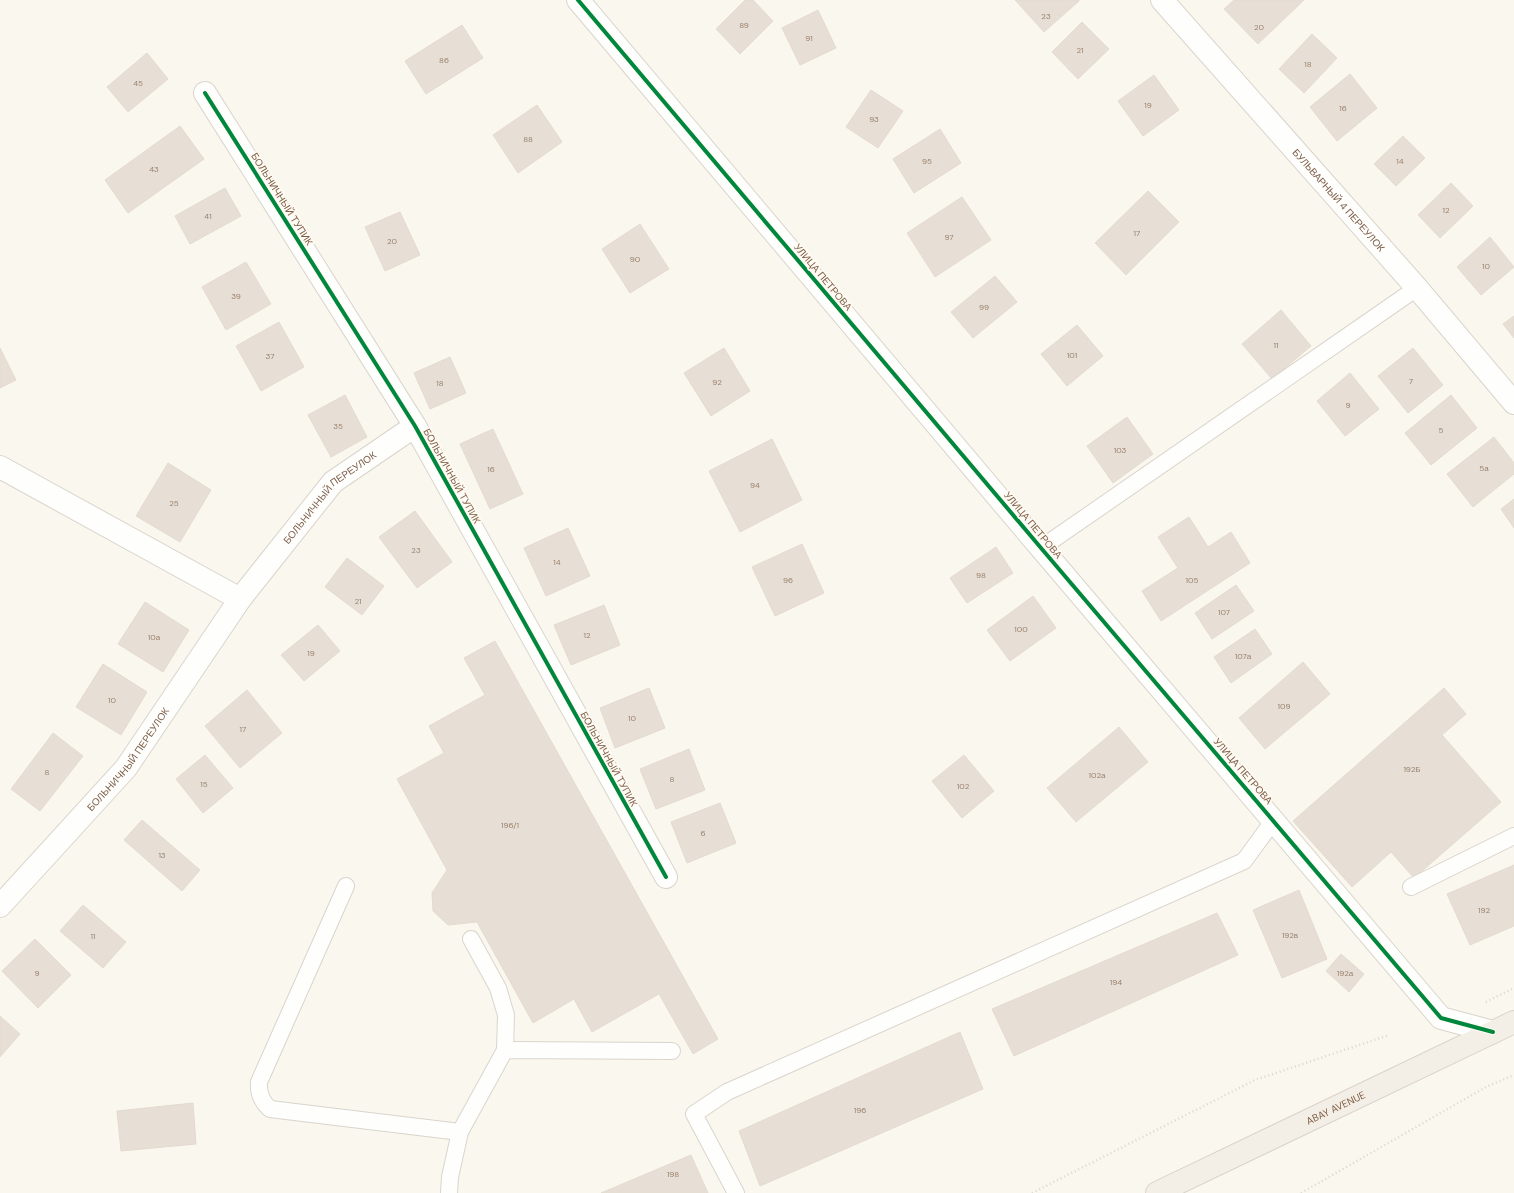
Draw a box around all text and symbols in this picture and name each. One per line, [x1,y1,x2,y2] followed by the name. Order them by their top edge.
[1041,11,1051,21] house number: 23
[739,20,749,30] house number: 89
[1254,22,1265,32] house number: 20
[805,33,813,43] house number: 91
[1076,45,1084,55] house number: 21
[439,55,449,65] house number: 86
[1304,59,1312,69] house number: 18
[133,78,143,88] house number: 45
[1144,100,1152,110] house number: 19
[1339,103,1347,113] house number: 16
[869,114,879,124] house number: 93
[523,134,533,144] house number: 88
[1290,146,1388,254] street label: БУЛЬВАРНЫЙ 4 ПЕРЕУЛОК
[248,150,316,248] street label: БОЛЬНИЧНЫЙ ТУПИК
[922,156,932,166] house number: 95
[1396,156,1404,166] house number: 14
[149,164,159,174] house number: 43
[1442,205,1450,215] house number: 12
[204,211,212,221] house number: 41
[1134,228,1140,238] house number: 17
[944,232,954,242] house number: 97
[387,236,398,246] house number: 20
[791,241,855,313] street label: УЛИЦА ПЕТРОВА
[630,254,641,264] house number: 90
[1482,261,1491,271] house number: 10
[231,291,241,301] house number: 39
[979,302,989,312] house number: 99
[1274,340,1279,350] house number: 11
[1067,350,1077,360] house number: 101
[266,351,274,361] house number: 37
[1409,376,1413,386] house number: 7
[712,377,722,387] house number: 92
[436,378,444,388] house number: 18
[1345,400,1351,410] house number: 9
[333,421,343,431] house number: 35
[1439,425,1444,435] house number: 5
[420,426,484,526] street label: БОЛЬНИЧНЫЙ ТУПИК
[1114,445,1127,455] house number: 103
[280,448,379,546] street label: БОЛЬНИЧНЫЙ ПЕРЕУЛОК
[1479,463,1489,473] house number: 5а
[487,464,495,474] house number: 16
[750,480,760,490] house number: 94
[1001,489,1065,561] street label: УЛИЦА ПЕТРОВА
[169,498,179,508] house number: 25
[411,545,421,555] house number: 23
[553,557,561,567] house number: 14
[976,570,986,580] house number: 98
[783,575,793,585] house number: 96
[1186,575,1199,585] house number: 105
[354,596,362,606] house number: 21
[1218,607,1230,617] house number: 107
[1014,624,1028,634] house number: 100
[583,630,591,640] house number: 12
[148,632,161,642] house number: 10а
[307,648,315,658] house number: 19
[1235,651,1252,661] house number: 107а
[108,695,117,705] house number: 10
[1278,701,1291,711] house number: 109
[84,705,172,814] street label: БОЛЬНИЧНЫЙ ПЕРЕУЛОК
[577,709,641,809] street label: БОЛЬНИЧНЫЙ ТУПИК
[628,713,637,723] house number: 10
[240,724,246,734] house number: 17
[1211,735,1276,807] street label: УЛИЦА ПЕТРОВА
[1403,764,1421,774] house number: 192Б
[45,767,50,777] house number: 8
[1089,770,1106,780] house number: 102а
[670,774,675,784] house number: 8
[200,779,208,789] house number: 15
[957,781,970,791] house number: 102
[501,820,519,830] house number: 196/1
[700,828,706,838] house number: 6
[158,850,166,860] house number: 13
[1478,905,1490,915] house number: 192
[1282,930,1298,940] house number: 192в
[91,931,96,941] house number: 11
[34,968,40,978] house number: 9
[1337,968,1354,978] house number: 192а
[1110,977,1122,987] house number: 194
[1304,1088,1368,1127] street label: ABAY AVENUE
[854,1105,866,1115] house number: 196
[667,1169,679,1179] house number: 198

